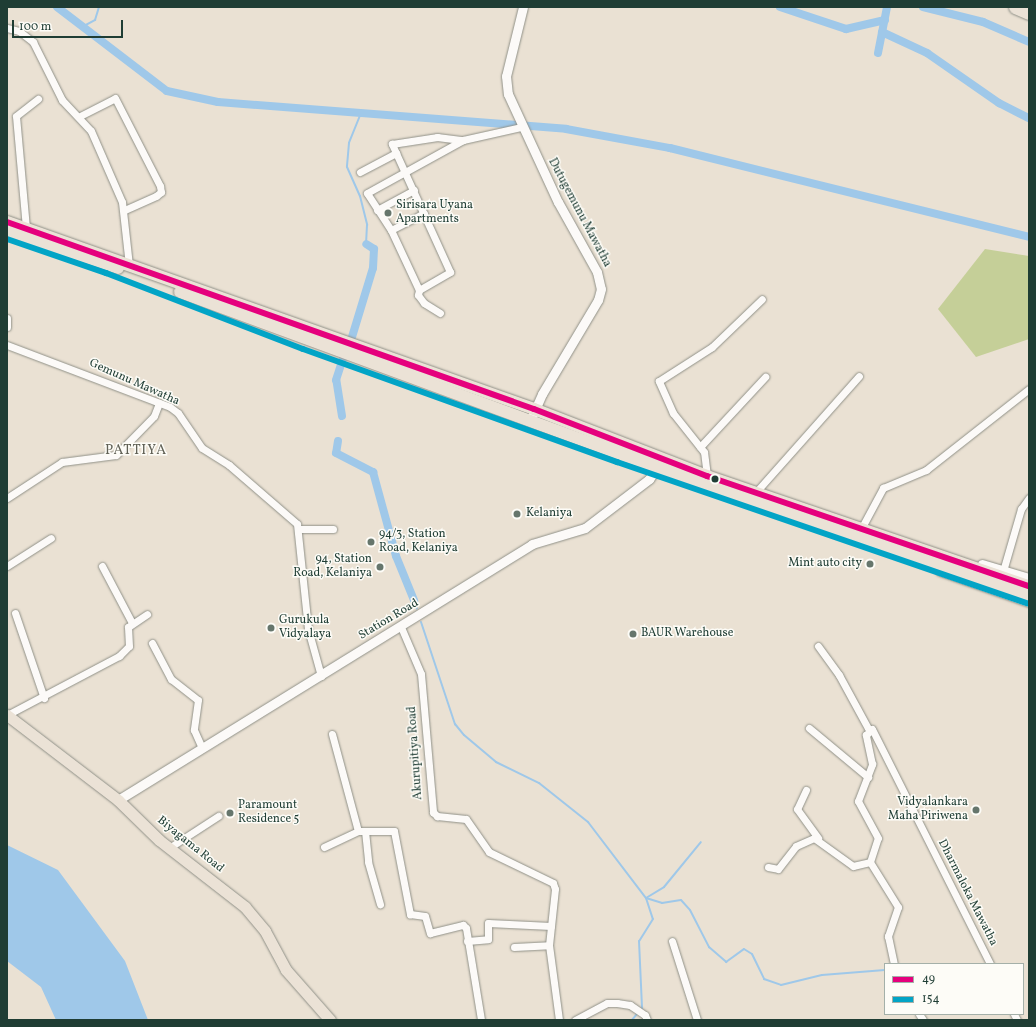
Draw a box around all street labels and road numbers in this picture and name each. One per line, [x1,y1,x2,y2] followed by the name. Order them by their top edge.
[544,156,614,270] street label: Dutugemunu Mawatha
[87,357,181,409] street label: Gemunu Mawatha
[356,596,422,644] street label: Station Road
[406,706,426,800] street label: Akurupitiya Road
[154,814,226,876] street label: Biyagama Road
[934,837,1000,949] street label: Dharmaloka Mawatha

